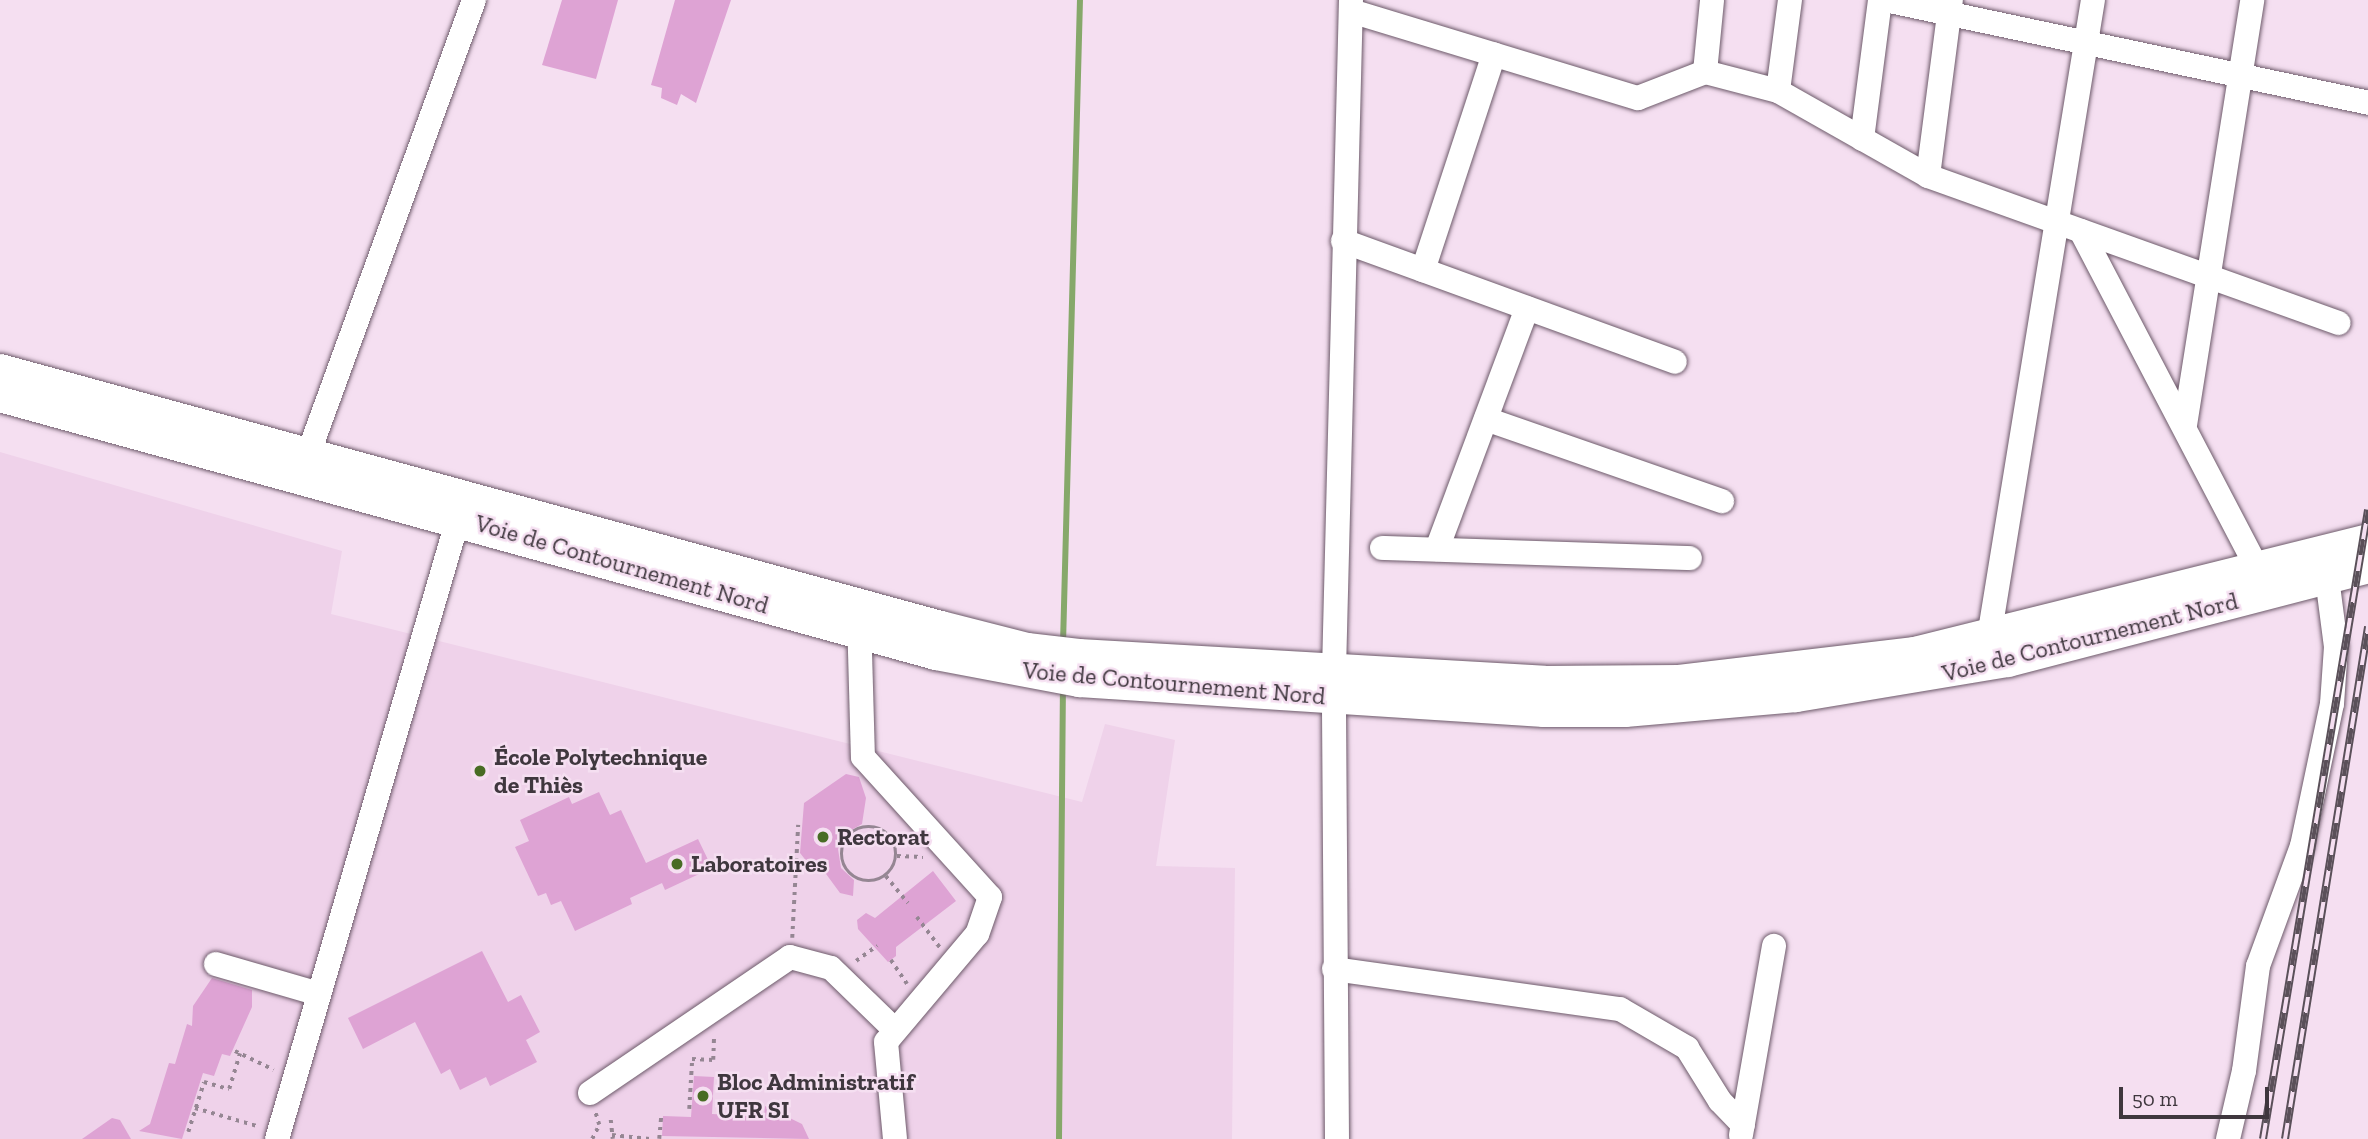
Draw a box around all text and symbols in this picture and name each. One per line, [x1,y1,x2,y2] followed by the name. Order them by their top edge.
[472,508,772,620] street label: Voie de Contournement Nord
[1939,586,2241,688] street label: Voie de Contournement Nord
[1021,655,1327,711] street label: Voie de Contournement Nord
[494,743,707,799] place label: École Polytechnique de Thiès
[472,763,488,779] marker: École Polytechnique de Thiès
[837,823,929,851] place label: Rectorat
[815,829,831,845] marker: Rectorat
[691,850,828,878] place label: Laboratoires
[669,856,685,872] marker: Laboratoires
[717,1068,915,1124] place label: Bloc Administratif UFR SI
[2123,1072,2274,1116] scale bar
[2132,1086,2178,1111] text: 50 m
[695,1088,711,1104] marker: Bloc Administratif UFR SI

